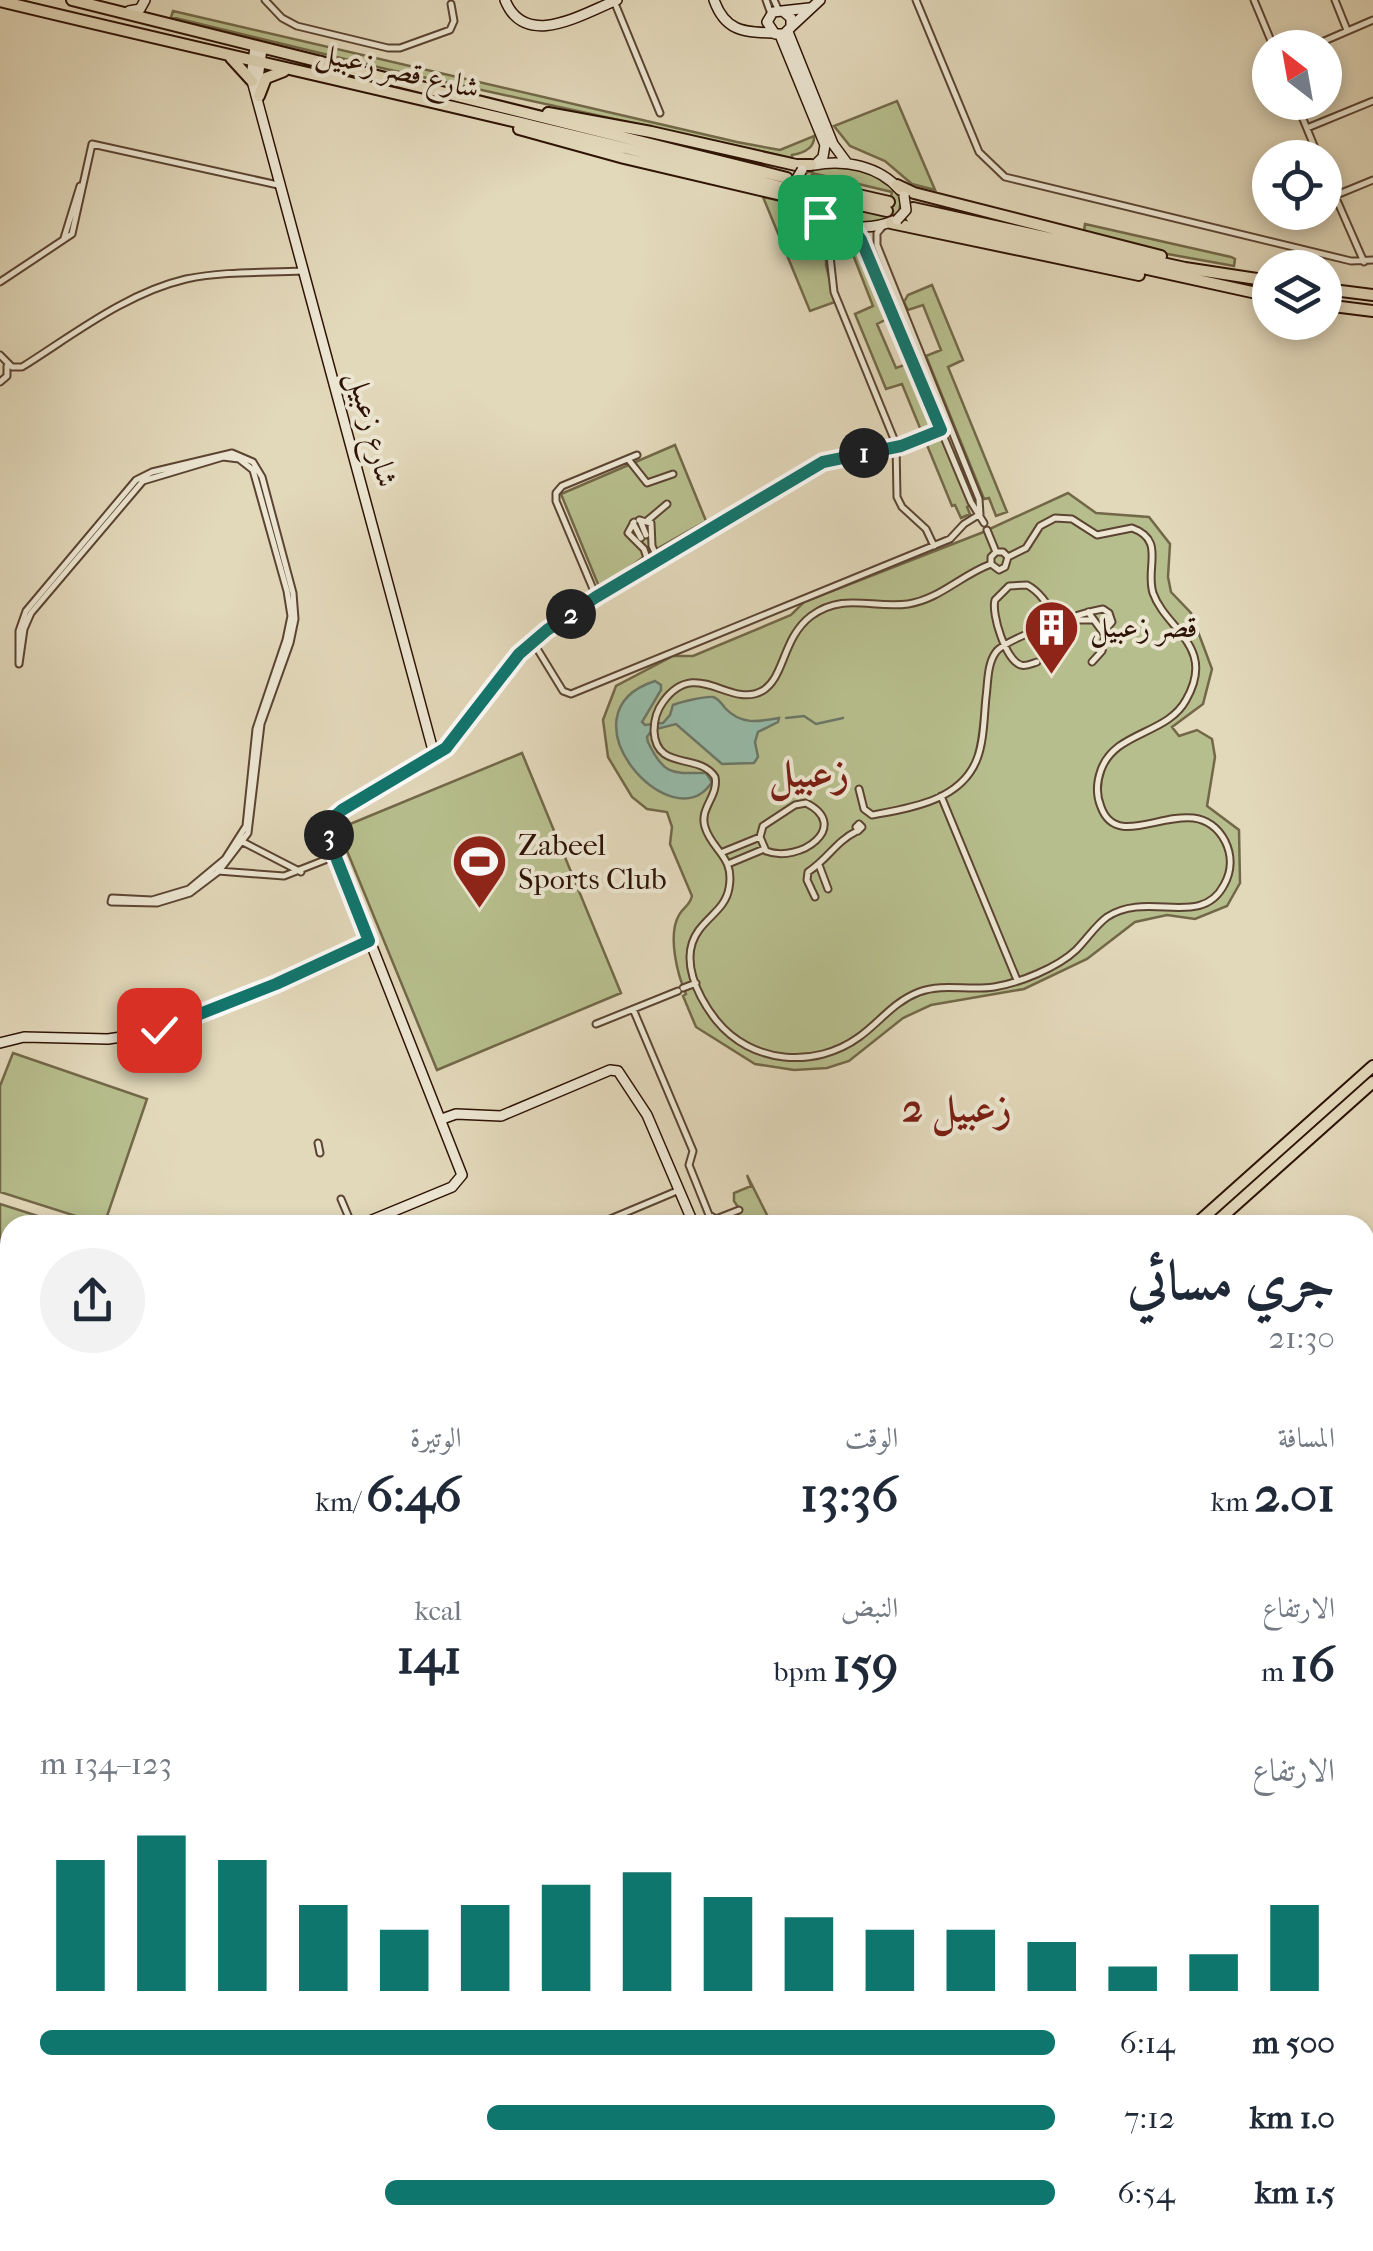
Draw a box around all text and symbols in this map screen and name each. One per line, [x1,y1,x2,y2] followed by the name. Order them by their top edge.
[1252,30,1342,120] north arrow
[1252,30,1342,340] map controls
[312,35,483,113] street label: شارع قصر زعبيل
[1252,140,1342,230] button: locate
[778,175,863,260] pin
[793,190,848,245] icon: arrive
[1252,250,1342,340] button: layers
[333,367,405,493] street label: شارع زعبيل
[839,428,889,478] pin: 1
[859,436,869,469] text: 1
[546,589,596,639] pin: 2
[564,597,578,630] text: 2
[1021,597,1081,676] building icon: قصر زعبيل
[1090,610,1197,648] place label: قصر زعبيل
[769,750,849,802] district label: زعبيل
[304,810,354,860] pin: 3
[323,818,335,851] text: 3
[518,828,667,897] place label: Zabeel Sports Club
[449,832,509,911] sports icon: Zabeel Sports Club
[117,988,202,1073] pin
[132,1003,187,1058] icon: check
[902,1085,1012,1137] district label: زعبيل 2
[40,1248,145,1353] button: share
[1127,1249,1335,1313] text: جري مسائي
[1269,1319,1335,1356] text: 21:30
[410,1421,462,1454] text: الوتيرة
[845,1421,898,1454] text: الوقت
[1278,1421,1335,1454] text: المسافة
[366,1465,462,1524] text: 6:46
[800,1465,898,1524] text: 13:36
[1255,1465,1335,1524] text: 2.01
[315,1485,366,1518] text: /km
[1211,1485,1255,1518] text: km
[841,1591,898,1624] text: النبض
[1262,1591,1335,1624] text: الارتفاع
[415,1594,462,1627] text: kcal
[396,1627,462,1686] text: 141
[833,1635,898,1694] text: 159
[1290,1635,1335,1694] text: 16
[774,1655,833,1688] text: bpm
[1261,1655,1290,1688] text: m
[40,1745,172,1782] text: 123–134 m
[1252,1752,1335,1789] text: الارتفاع
[1120,2024,1175,2061] text: 6:14
[1253,2024,1335,2061] text: 500 m
[1124,2099,1175,2136] text: 7:12
[1250,2099,1335,2136] text: 1.0 km
[1117,2174,1175,2211] text: 6:54
[1255,2174,1335,2211] text: 1.5 km

